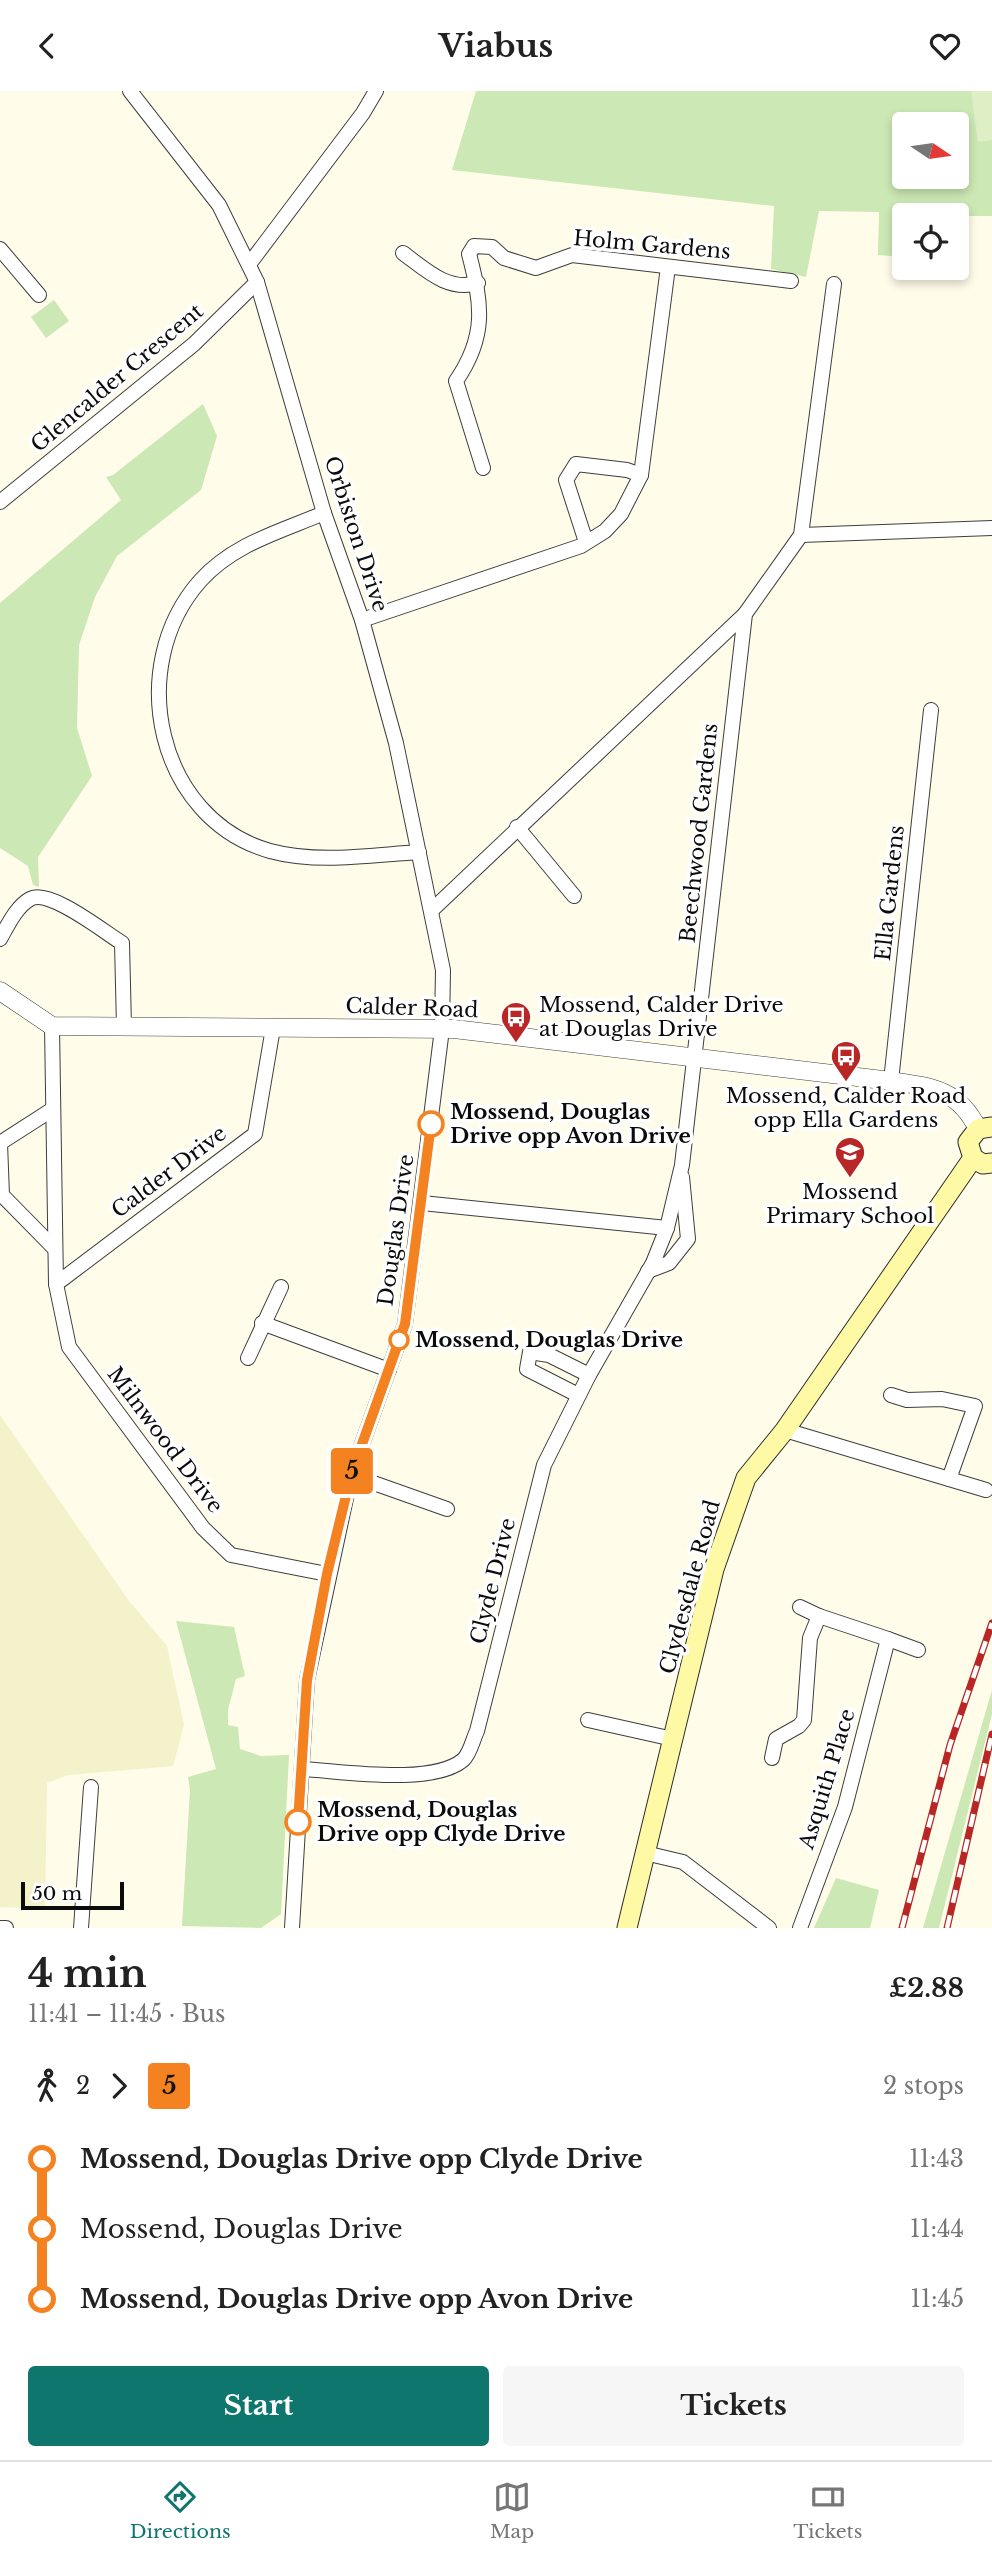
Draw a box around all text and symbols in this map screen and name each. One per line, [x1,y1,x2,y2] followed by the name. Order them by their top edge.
[439,26,553,66] text: Viabus
[28,27,66,65] icon: back
[926,27,964,65] icon: heart
[892,112,970,189] north arrow
[892,112,969,280] map controls
[892,203,969,280] button: locate
[572,225,732,265] street label: Holm Gardens
[26,298,208,458] street label: Glencalder Crescent
[319,453,393,615] street label: Orbiston Drive
[675,722,723,944] street label: Beechwood Gardens
[870,824,910,962] street label: Ella Gardens
[539,992,784,1042] place label: Mossend, Calder Drive at Douglas Drive
[345,993,479,1023] street label: Calder Road
[499,1000,533,1044] bus stop icon: Mossend, Calder Drive at Douglas Drive
[829,1039,863,1083] bus stop icon: Mossend, Calder Road opp Ella Gardens
[726,1083,966,1133] place label: Mossend, Calder Road opp Ella Gardens
[450,1099,691,1149] place label: Mossend, Douglas Drive opp Avon Drive
[418,1111,444,1137] marker: Mossend, Douglas Drive opp Avon Drive
[106,1120,232,1224] street label: Calder Drive
[833,1135,867,1179] school or university icon: Mossend Primary School
[372,1152,420,1308] street label: Douglas Drive
[766,1179,934,1229] place label: Mossend Primary School
[415,1327,683,1353] place label: Mossend, Douglas Drive
[389,1330,409,1350] marker: Mossend, Douglas Drive
[102,1362,228,1518] street label: Milnwood Drive
[329,1448,375,1494] line badge: 5
[345,1456,359,1485] text: 5
[654,1497,726,1677] street label: Clydesdale Road
[465,1515,521,1647] street label: Clyde Drive
[793,1706,861,1853] street label: Asquith Place
[317,1797,566,1847] place label: Mossend, Douglas Drive opp Clyde Drive
[285,1809,311,1835] marker: Mossend, Douglas Drive opp Clyde Drive
[21,1879,124,1911] scale bar
[32,1882,82,1905] text: 50 m
[28,1950,147,1997] text: 4 min
[889,1972,964,2004] text: £2.88
[28,2000,225,2028] text: 11:41 – 11:45 · Bus
[28,2067,66,2105] icon: walk
[100,2067,138,2105] icon: forward
[162,2071,176,2100] text: 5
[76,2072,90,2100] text: 2
[883,2072,964,2100] text: 2 stops
[80,2143,643,2175] text: Mossend, Douglas Drive opp Clyde Drive
[909,2145,964,2173] text: 11:43
[80,2213,403,2245] text: Mossend, Douglas Drive
[910,2215,964,2243] text: 11:44
[80,2283,633,2315] text: Mossend, Douglas Drive opp Avon Drive
[910,2285,964,2313] text: 11:45
[28,2366,489,2446] button: Start
[503,2366,964,2446] button: Tickets
[130,2478,231,2543] tab: Directions
[490,2478,534,2543] tab: Map
[793,2478,862,2543] tab: Tickets

